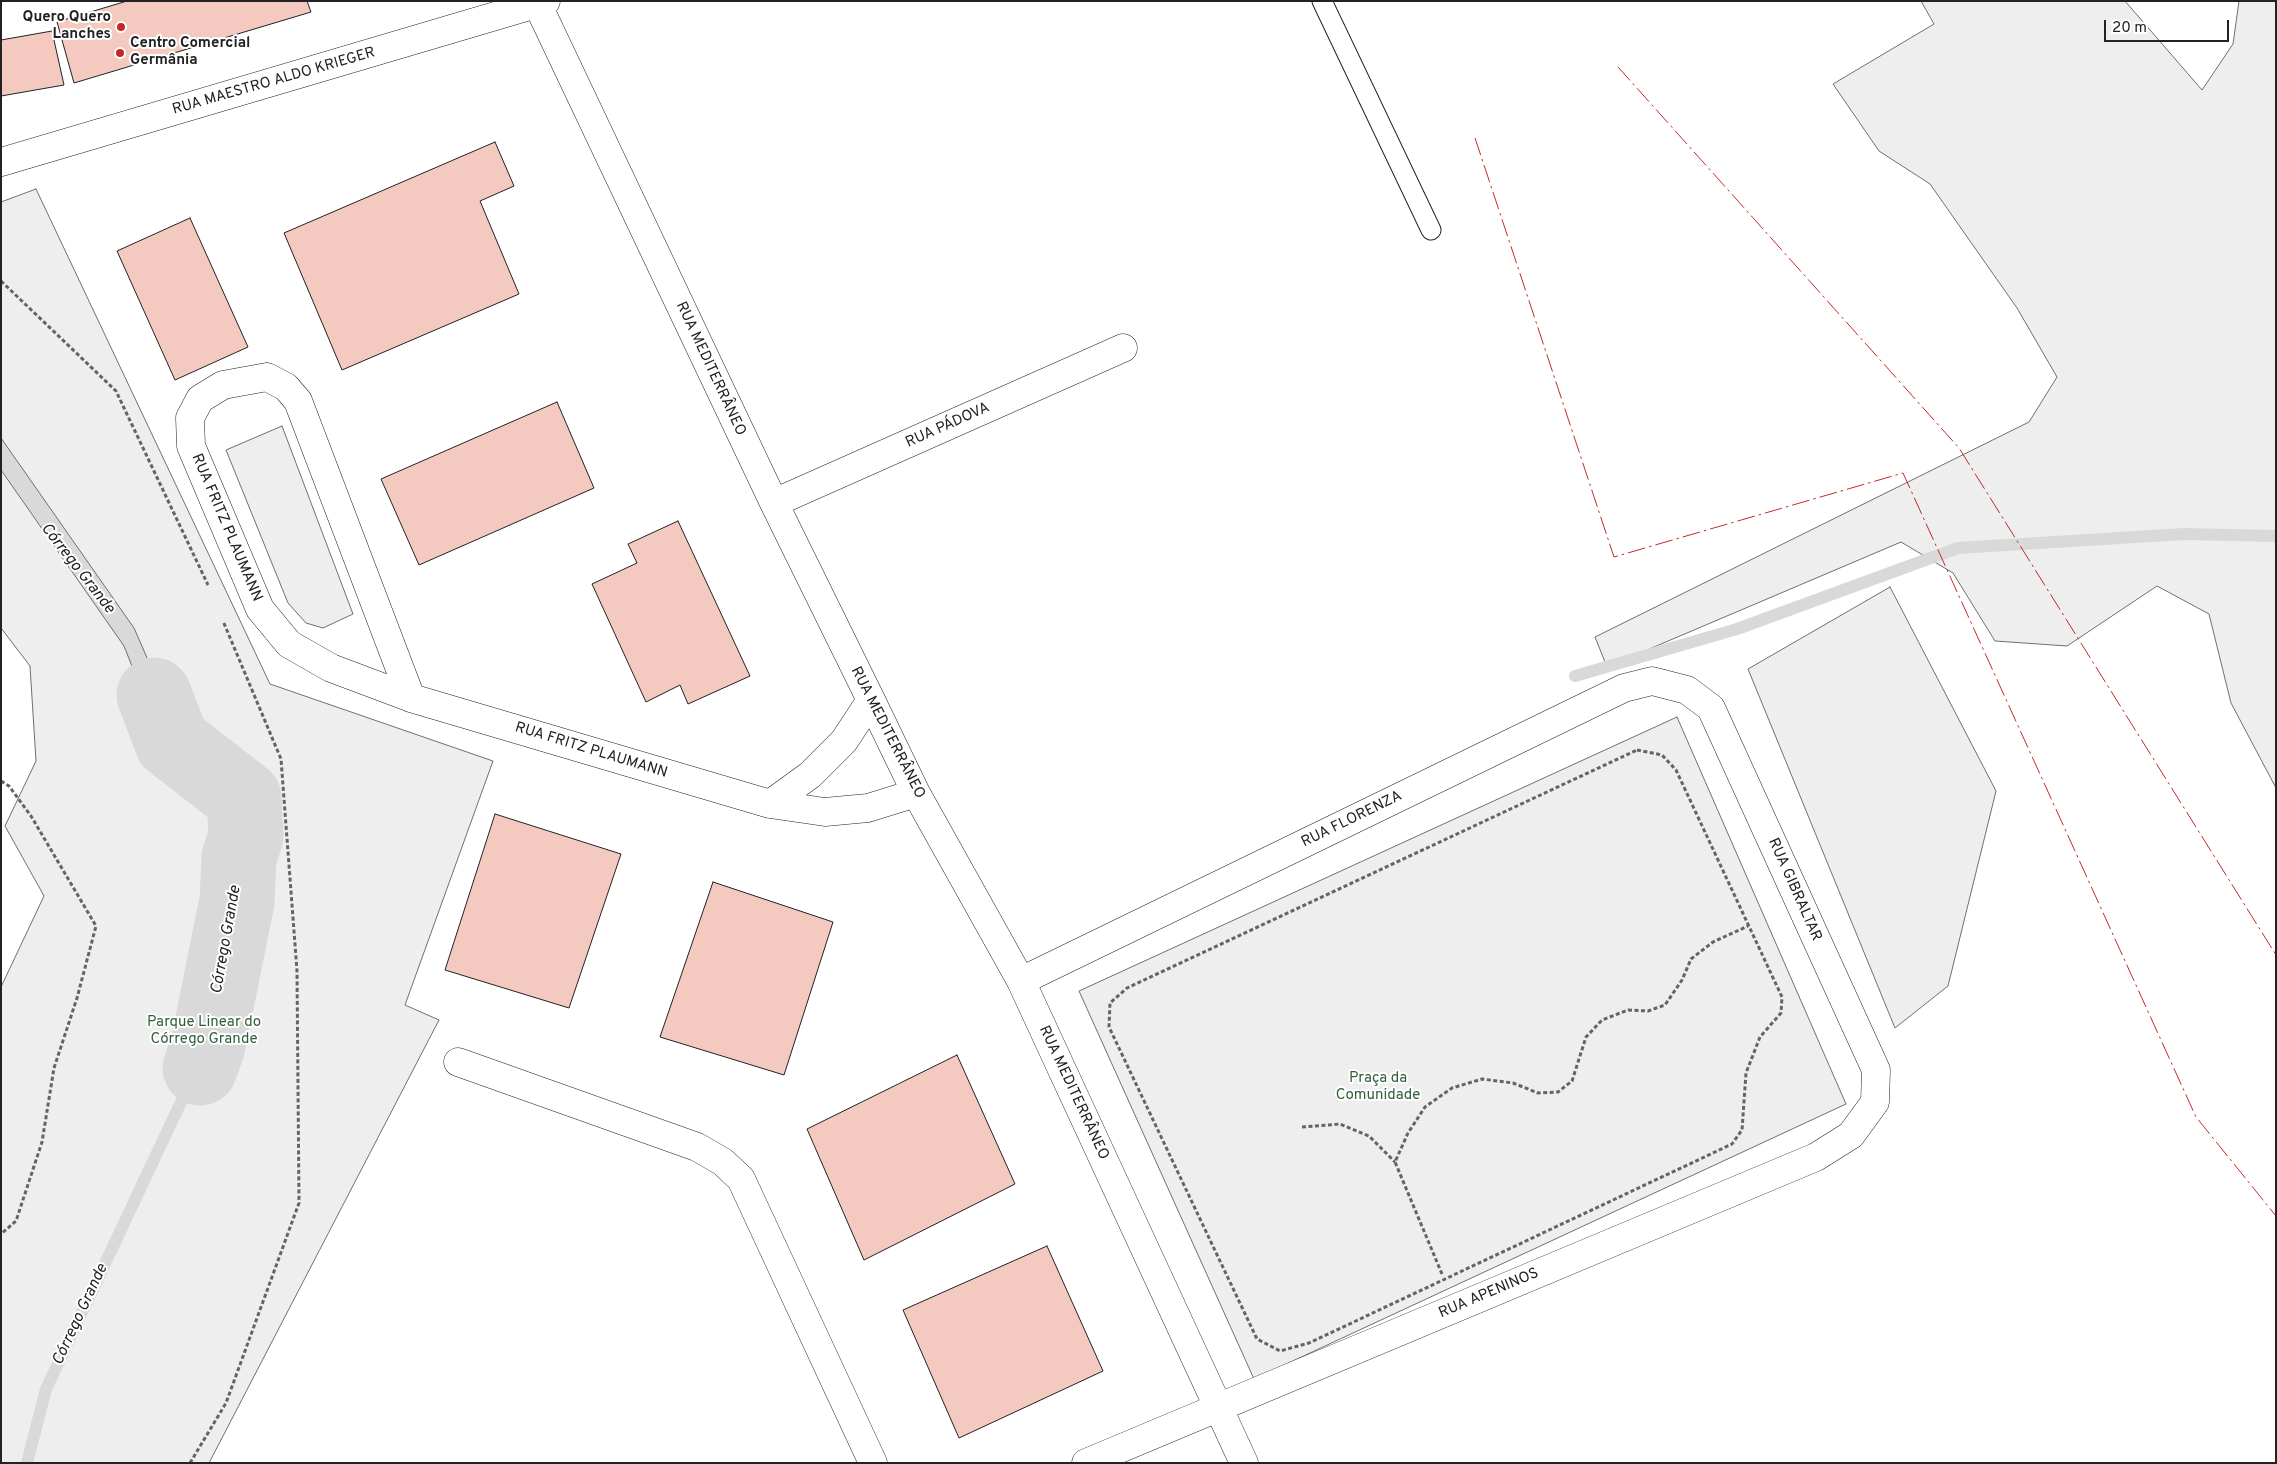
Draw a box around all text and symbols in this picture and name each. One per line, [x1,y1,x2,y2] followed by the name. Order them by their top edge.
[23,9,111,44] place label: Quero Quero Lanches
[2107,10,2232,42] scale bar
[2112,19,2147,38] text: 20 m
[115,21,127,33] marker: Quero Quero Lanches
[130,35,250,70] place label: Centro Comercial Germânia
[170,44,378,120] street label: RUA MAESTRO ALDO KRIEGER
[114,47,126,59] marker: Centro Comercial Germânia
[671,299,749,439] street label: RUA MEDITERRÂNEO
[903,399,993,453] street label: RUA PÁDOVA
[187,451,265,605] street label: RUA FRITZ PLAUMANN
[36,520,118,618] water label: Córrego Grande
[846,664,928,802] street label: RUA MEDITERRÂNEO
[512,719,670,783] street label: RUA FRITZ PLAUMANN
[1299,788,1405,852] street label: RUA FLORENZA
[1763,836,1825,944] street label: RUA GIBRALTAR
[208,884,246,996] water label: Córrego Grande
[147,1014,261,1049] park label: Parque Linear do Córrego Grande
[1034,1023,1112,1163] street label: RUA MEDITERRÂNEO
[1336,1070,1420,1105] park label: Praça da Comunidade
[49,1261,113,1369] water label: Córrego Grande
[1436,1265,1542,1323] street label: RUA APENINOS

